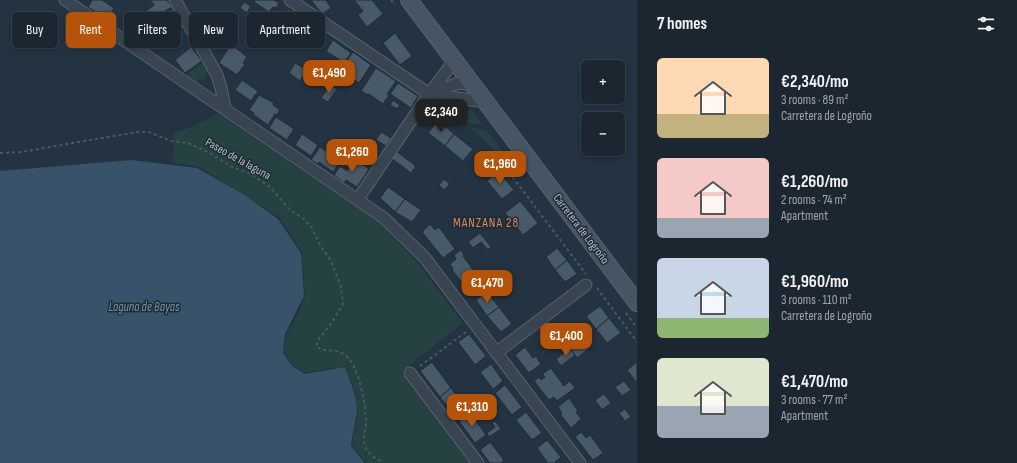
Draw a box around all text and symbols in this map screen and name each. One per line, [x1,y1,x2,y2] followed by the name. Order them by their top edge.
[12,12,58,48] chip: Buy
[66,12,116,48] chip: Rent
[124,12,181,48] chip: Filters
[189,12,238,48] chip: New
[246,12,325,48] chip: Apartment
[975,13,997,35] icon: filters
[657,14,707,34] text: 7 homes
[296,60,362,94] pin: €1,490
[581,60,625,156] map controls
[581,60,625,104] button: +
[312,65,346,81] text: €1,490
[781,72,849,92] text: €2,340/mo
[689,74,737,122] icon: home
[781,92,848,108] text: 3 rooms · 89 m²
[408,99,474,133] pin: €2,340
[424,104,458,120] text: €2,340
[781,108,872,124] text: Carretera de Logroño
[581,112,625,156] button: −
[203,135,274,183] street label: Paseo de la laguna
[319,139,385,173] pin: €1,260
[335,144,369,160] text: €1,260
[467,151,533,185] pin: €1,960
[483,156,517,172] text: €1,960
[781,172,848,192] text: €1,260/mo
[689,174,737,222] icon: home
[550,191,612,267] street label: Carretera de Logroño
[781,192,847,208] text: 2 rooms · 74 m²
[781,208,828,224] text: Apartment
[453,215,519,231] district label: MANZANA 28
[454,270,520,304] pin: €1,470
[781,272,849,292] text: €1,960/mo
[689,274,737,322] icon: home
[470,275,504,291] text: €1,470
[781,292,852,308] text: 3 rooms · 110 m²
[108,299,180,315] water label: Laguna de Bayas
[781,308,872,324] text: Carretera de Logroño
[533,323,599,357] pin: €1,400
[549,328,583,344] text: €1,400
[781,372,848,392] text: €1,470/mo
[689,374,737,422] icon: home
[781,392,847,408] text: 3 rooms · 77 m²
[439,394,505,428] pin: €1,310
[456,399,488,415] text: €1,310
[781,408,828,424] text: Apartment

